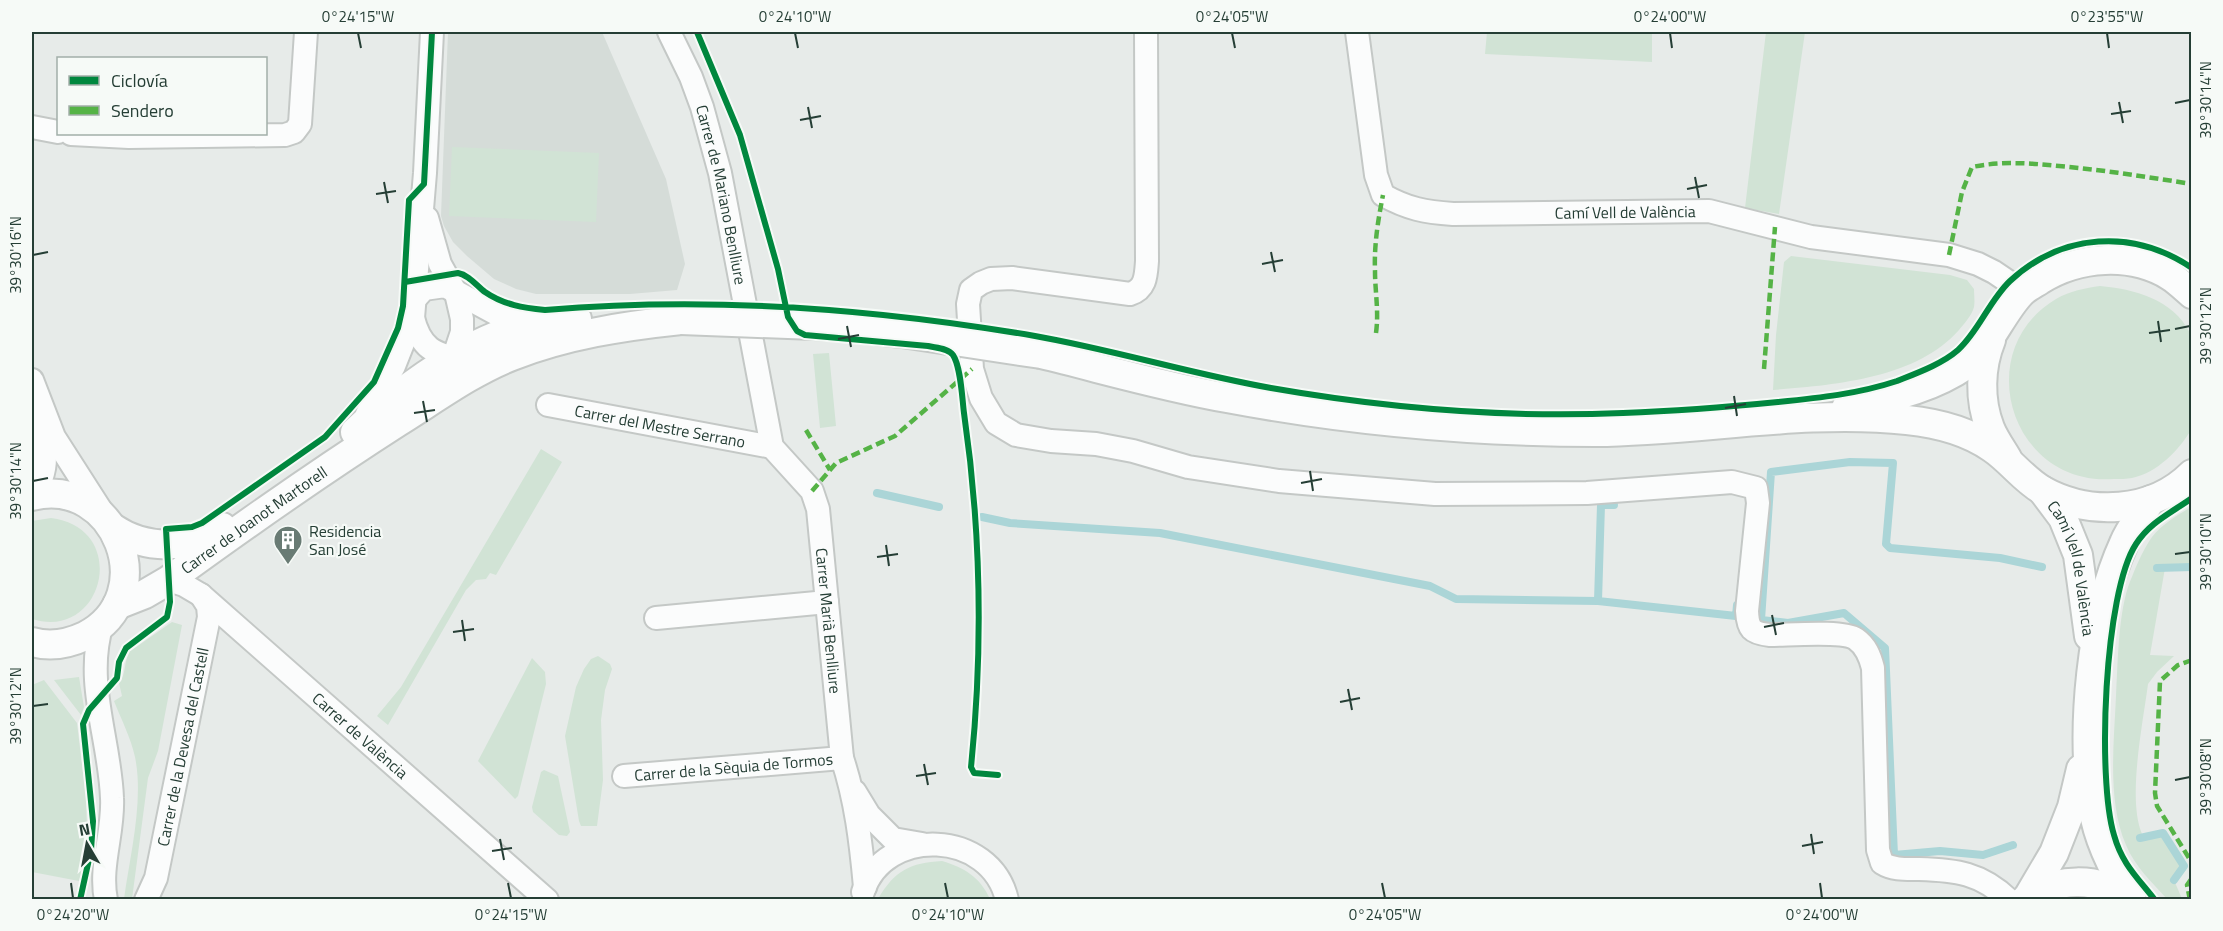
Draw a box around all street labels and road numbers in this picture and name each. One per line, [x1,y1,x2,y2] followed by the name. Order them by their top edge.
[690,102,753,287] street label: Carrer de Mariano Benlliure
[1555,199,1696,225] street label: Camí Vell de València
[573,398,747,454] street label: Carrer del Mestre Serrano
[176,460,332,580] street label: Carrer de Joanot Martorell
[2042,495,2101,637] street label: Camí Vell de València
[810,547,848,695] street label: Carrer Marià Benlliure
[151,645,215,848] street label: Carrer de la Devesa del Castell
[307,687,414,784] street label: Carrer de València
[633,747,834,787] street label: Carrer de la Sèquia de Tormos

